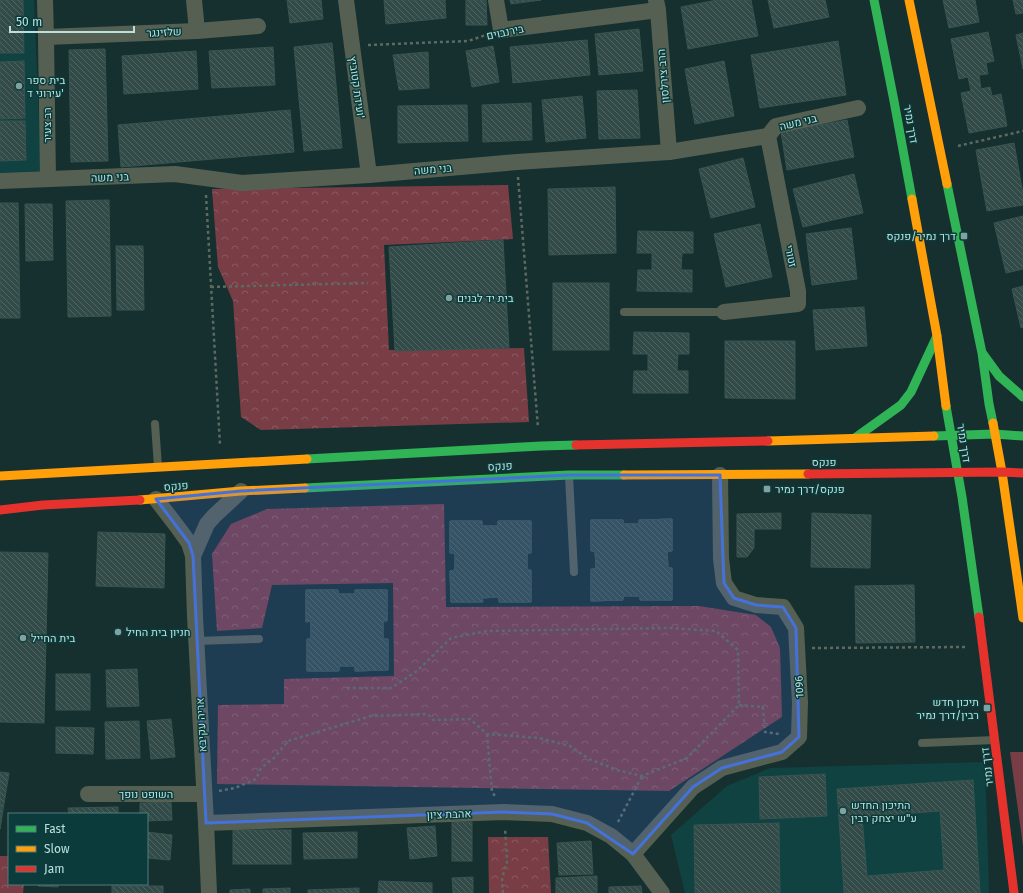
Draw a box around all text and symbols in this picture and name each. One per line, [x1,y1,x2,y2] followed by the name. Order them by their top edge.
[10,8,134,34] scale bar
[16,15,42,29] text: 50 m
[485,22,525,43] street label: בירנבוים
[146,25,182,40] street label: שלזינגר
[655,48,672,104] street label: הרב צירלסון
[346,55,367,119] street label: ועידת קטוביץ'
[27,74,65,100] place label: בית ספר עירוני ד'
[14,81,24,91] marker: בית ספר עירוני ד'
[901,104,920,145] street label: דרך נמיר
[41,107,54,143] street label: רב צעיר
[778,112,818,133] street label: בני משה
[413,161,453,178] street label: בני משה
[91,170,130,185] street label: בני משה
[886,230,956,243] place label: דרך נמיר/פנקס
[959,231,969,241] marker: דרך נמיר/פנקס
[782,244,799,269] street label: זטורי
[457,292,514,305] place label: בית יד לבנים
[444,293,454,303] marker: בית יד לבנים
[954,423,973,464] street label: דרך נמיר
[812,456,836,469] street label: פנקס
[487,459,513,474] street label: פנקס
[163,479,189,494] street label: פנקס
[775,483,845,496] place label: פנקס/דרך נמיר
[762,484,772,494] marker: פנקס/דרך נמיר
[126,626,190,639] place label: חניון בית החיל
[113,627,123,637] marker: חניון בית החיל
[31,632,76,645] place label: בית החייל
[18,633,28,643] marker: בית החייל
[792,675,807,699] street label: 1096
[916,696,979,722] place label: תיכון חדש רבין/דרך נמיר
[194,697,209,753] street label: אריה עקיבא
[982,703,992,713] marker: תיכון חדש רבין/דרך נמיר
[979,746,996,787] street label: דרך נמיר
[119,788,173,801] street label: השופט נופך
[851,799,917,825] place label: התיכון החדש ע"ש יצחק רבין
[838,806,848,816] marker: התיכון החדש ע"ש יצחק רבין
[426,807,472,822] street label: אהבת ציון
[8,813,148,885] legend
[44,822,66,836] text: Fast
[44,842,70,856] text: Slow
[44,862,64,876] text: Jam

